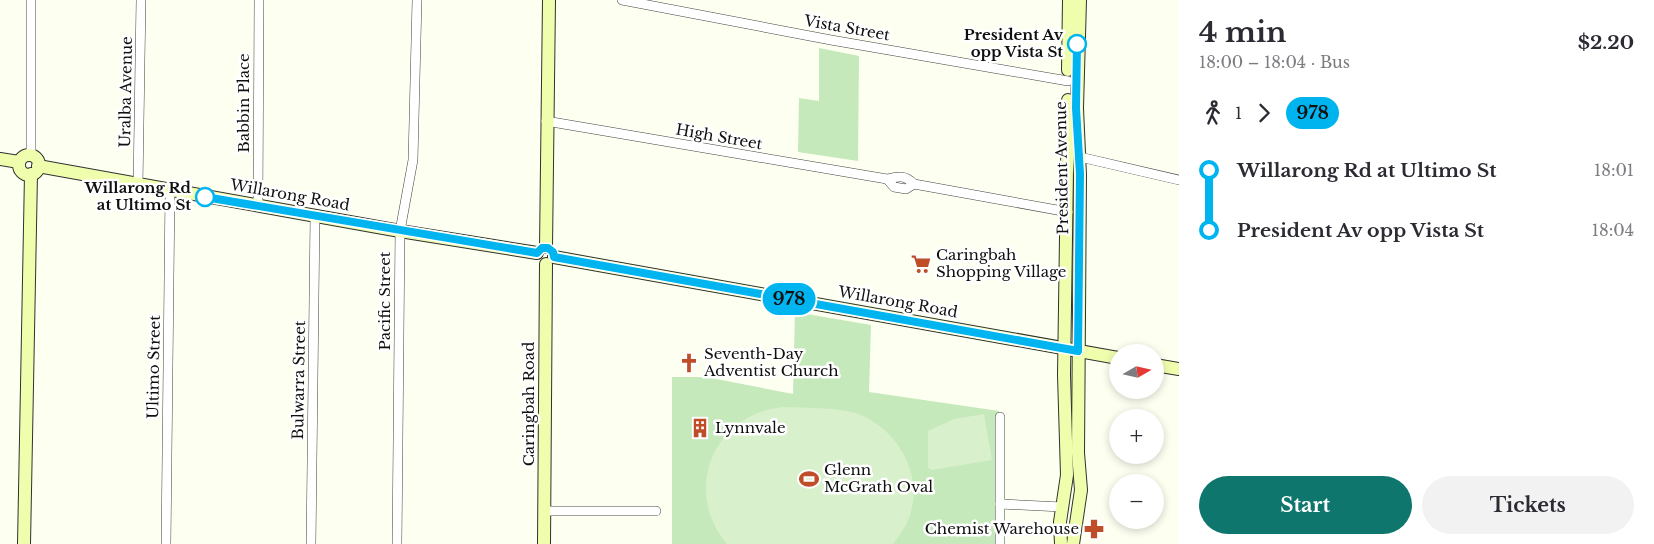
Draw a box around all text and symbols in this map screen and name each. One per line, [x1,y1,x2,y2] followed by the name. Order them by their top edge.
[802,10,892,44] street label: Vista Street
[1199,15,1286,50] text: 4 min
[964,25,1064,61] place label: President Av opp Vista St
[1578,31,1634,54] text: $2.20
[1067,34,1087,54] marker: President Av opp Vista St
[115,36,136,148] street label: Uralba Avenue
[1199,52,1350,72] text: 18:00 – 18:04 · Bus
[234,53,253,153] street label: Babbin Place
[1199,99,1227,127] icon: walk
[1250,99,1278,127] icon: forward
[1051,101,1072,235] street label: President Avenue
[1296,102,1329,124] text: 978
[1235,103,1242,123] text: 1
[674,120,764,154] street label: High Street
[1237,159,1496,182] text: Willarong Rd at Ultimo St
[1594,160,1634,180] text: 18:01
[228,174,351,214] street label: Willarong Road
[83,178,192,214] place label: Willarong Rd at Ultimo St
[195,187,215,207] marker: Willarong Rd at Ultimo St
[1237,219,1484,242] text: President Av opp Vista St
[1592,220,1634,240] text: 18:04
[936,245,1066,281] place label: Caringbah Shopping Village
[375,251,394,350] street label: Pacific Street
[910,253,932,275] supermarket icon: Caringbah Shopping Village
[836,281,959,321] street label: Willarong Road
[760,283,818,315] line badge: 978
[773,288,805,310] text: 978
[143,315,164,419] street label: Ultimo Street
[288,320,309,440] street label: Bulwarra Street
[519,342,538,466] street label: Caringbah Road
[703,344,838,380] place label: Seventh-Day Adventist Church
[1109,344,1164,399] north arrow
[1109,344,1164,529] map controls
[678,352,700,374] church icon: Seventh-Day Adventist Church
[1109,409,1164,464] button: +
[689,417,711,439] building icon: Lynnvale
[715,418,786,437] place label: Lynnvale
[824,460,933,496] place label: Glenn McGrath Oval
[798,468,820,490] sports icon: Glenn McGrath Oval
[1109,474,1164,529] button: −
[1199,476,1412,534] button: Start
[1422,476,1634,534] button: Tickets
[1083,518,1105,540] pharmacy icon: Chemist Warehouse
[925,519,1079,538] place label: Chemist Warehouse

